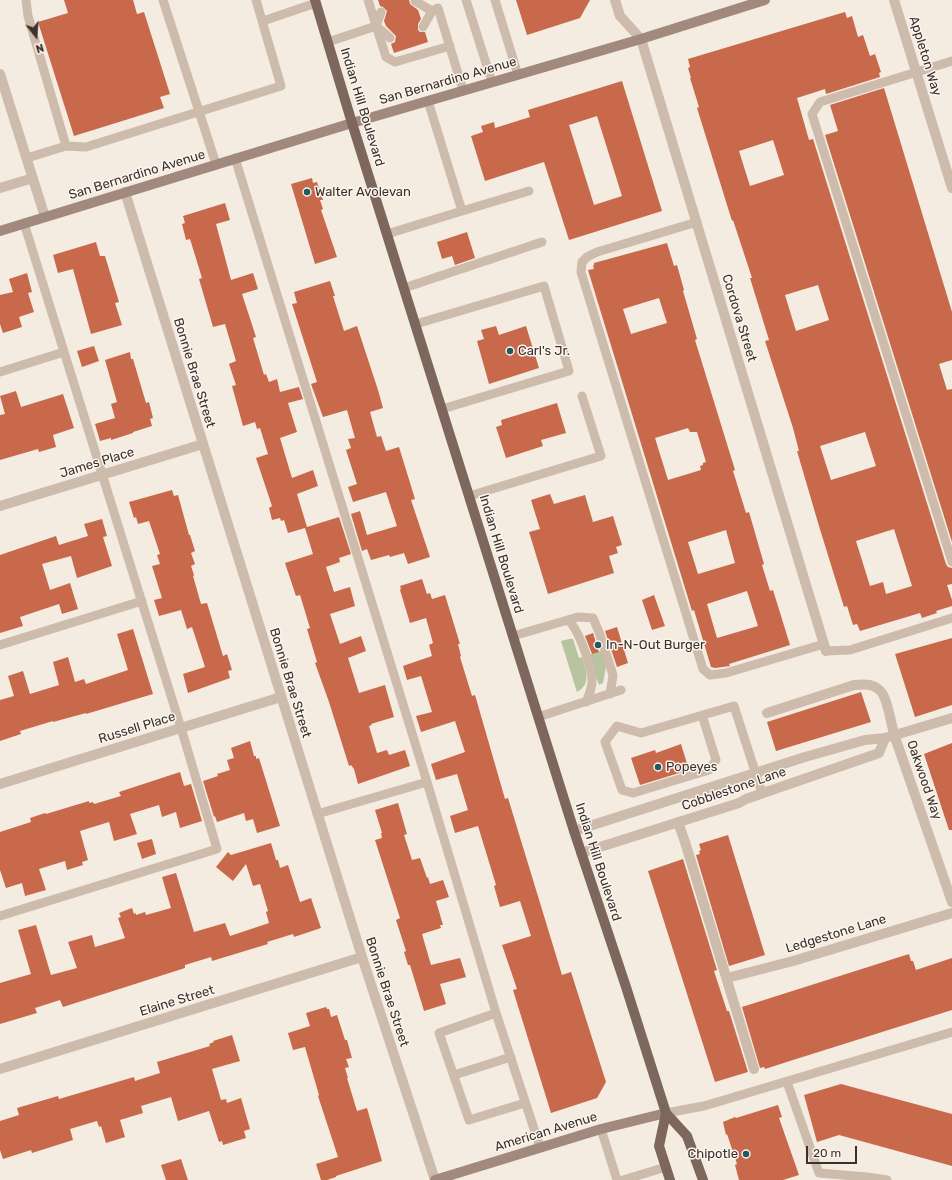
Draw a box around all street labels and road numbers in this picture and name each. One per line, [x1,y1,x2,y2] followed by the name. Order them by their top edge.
[905,14,945,98] street label: Appleton Way
[337,46,387,168] street label: Indian Hill Boulevard
[378,54,518,108] street label: San Bernardino Avenue
[67,147,207,203] street label: San Bernardino Avenue
[718,272,760,364] street label: Cordova Street
[170,316,218,430] street label: Bonnie Brae Street
[58,444,136,482] street label: James Place
[476,493,526,615] street label: Indian Hill Boulevard
[266,626,314,740] street label: Bonnie Brae Street
[97,709,177,747] street label: Russell Place
[903,738,945,822] street label: Oakwood Way
[680,764,788,814] street label: Cobblestone Lane
[572,801,624,923] street label: Indian Hill Boulevard
[784,911,888,957] street label: Ledgestone Lane
[362,935,412,1049] street label: Bonnie Brae Street
[138,982,216,1020] street label: Elaine Street
[493,1109,599,1155] street label: American Avenue

